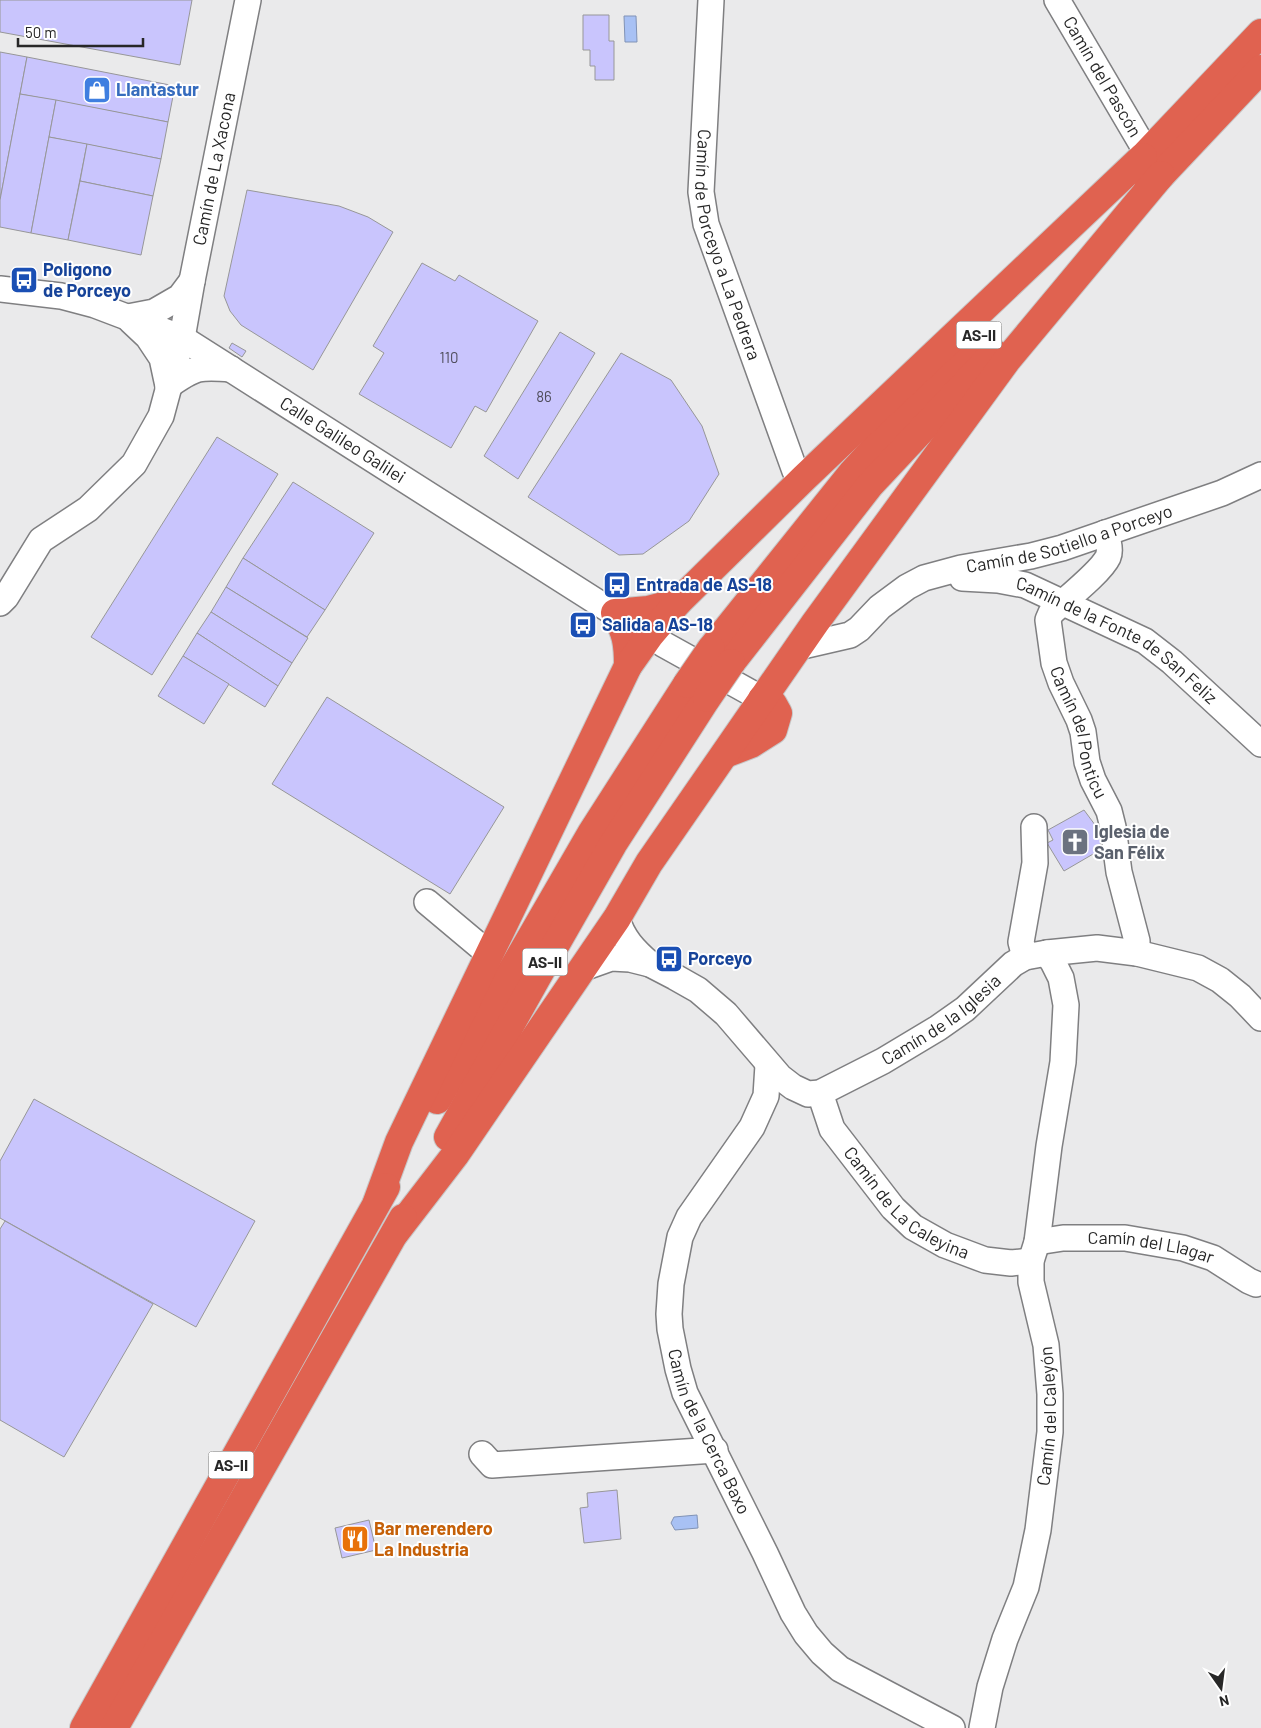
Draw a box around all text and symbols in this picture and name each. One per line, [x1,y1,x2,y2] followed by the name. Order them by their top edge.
[1059,12,1147,141] street label: Camín del Pascón
[18,15,142,47] scale bar
[25,23,57,41] text: 50 m
[82,75,112,105] shop icon: Llantastur
[116,78,199,100] place label: Llantastur
[187,90,239,247] street label: Camín de La Xacona
[691,129,766,363] street label: Camín de Porceyo a La Pedrera
[43,258,131,301] place label: Poligono de Porceyo
[9,265,39,295] bus stop icon: Poligono de Porceyo
[956,322,1002,348] road number: AS-II
[439,348,459,366] house number: 110
[536,387,552,405] house number: 86
[276,391,410,487] street label: Calle Galileo Galilei
[964,499,1175,577] street label: Camín de Sotiello a Porceyo
[602,570,632,600] bus stop icon: Entrada de AS-18
[1015,572,1222,708] street label: Camín de la Fonte de San Feliz
[636,573,772,595] place label: Entrada de AS-18
[568,610,598,640] bus stop icon: Salida a AS-18
[602,613,713,635] place label: Salida a AS-18
[1046,663,1113,802] street label: Camín del Ponticu
[1094,820,1170,863] place label: Iglesia de San Félix
[1060,827,1090,857] church icon: Iglesia de San Félix
[654,944,684,974] bus stop icon: Porceyo
[688,947,752,969] place label: Porceyo
[522,949,568,976] road number: AS-II
[877,969,1005,1069] street label: Camín de la Iglesia
[840,1142,972,1263] street label: Camín de La Caleyina
[1088,1226,1218,1268] street label: Camín del Llagar
[1032,1345,1060,1487] street label: Camín del Caleyón
[664,1347,756,1518] street label: Camín de la Cerca Baxo
[208,1452,254,1478] road number: AS-II
[374,1517,493,1560] place label: Bar merendero La Industria
[340,1524,370,1554] restaurant icon: Bar merendero La Industria
[1196,1663,1246,1713] north arrow
[1218,1692,1231,1710] text: N

